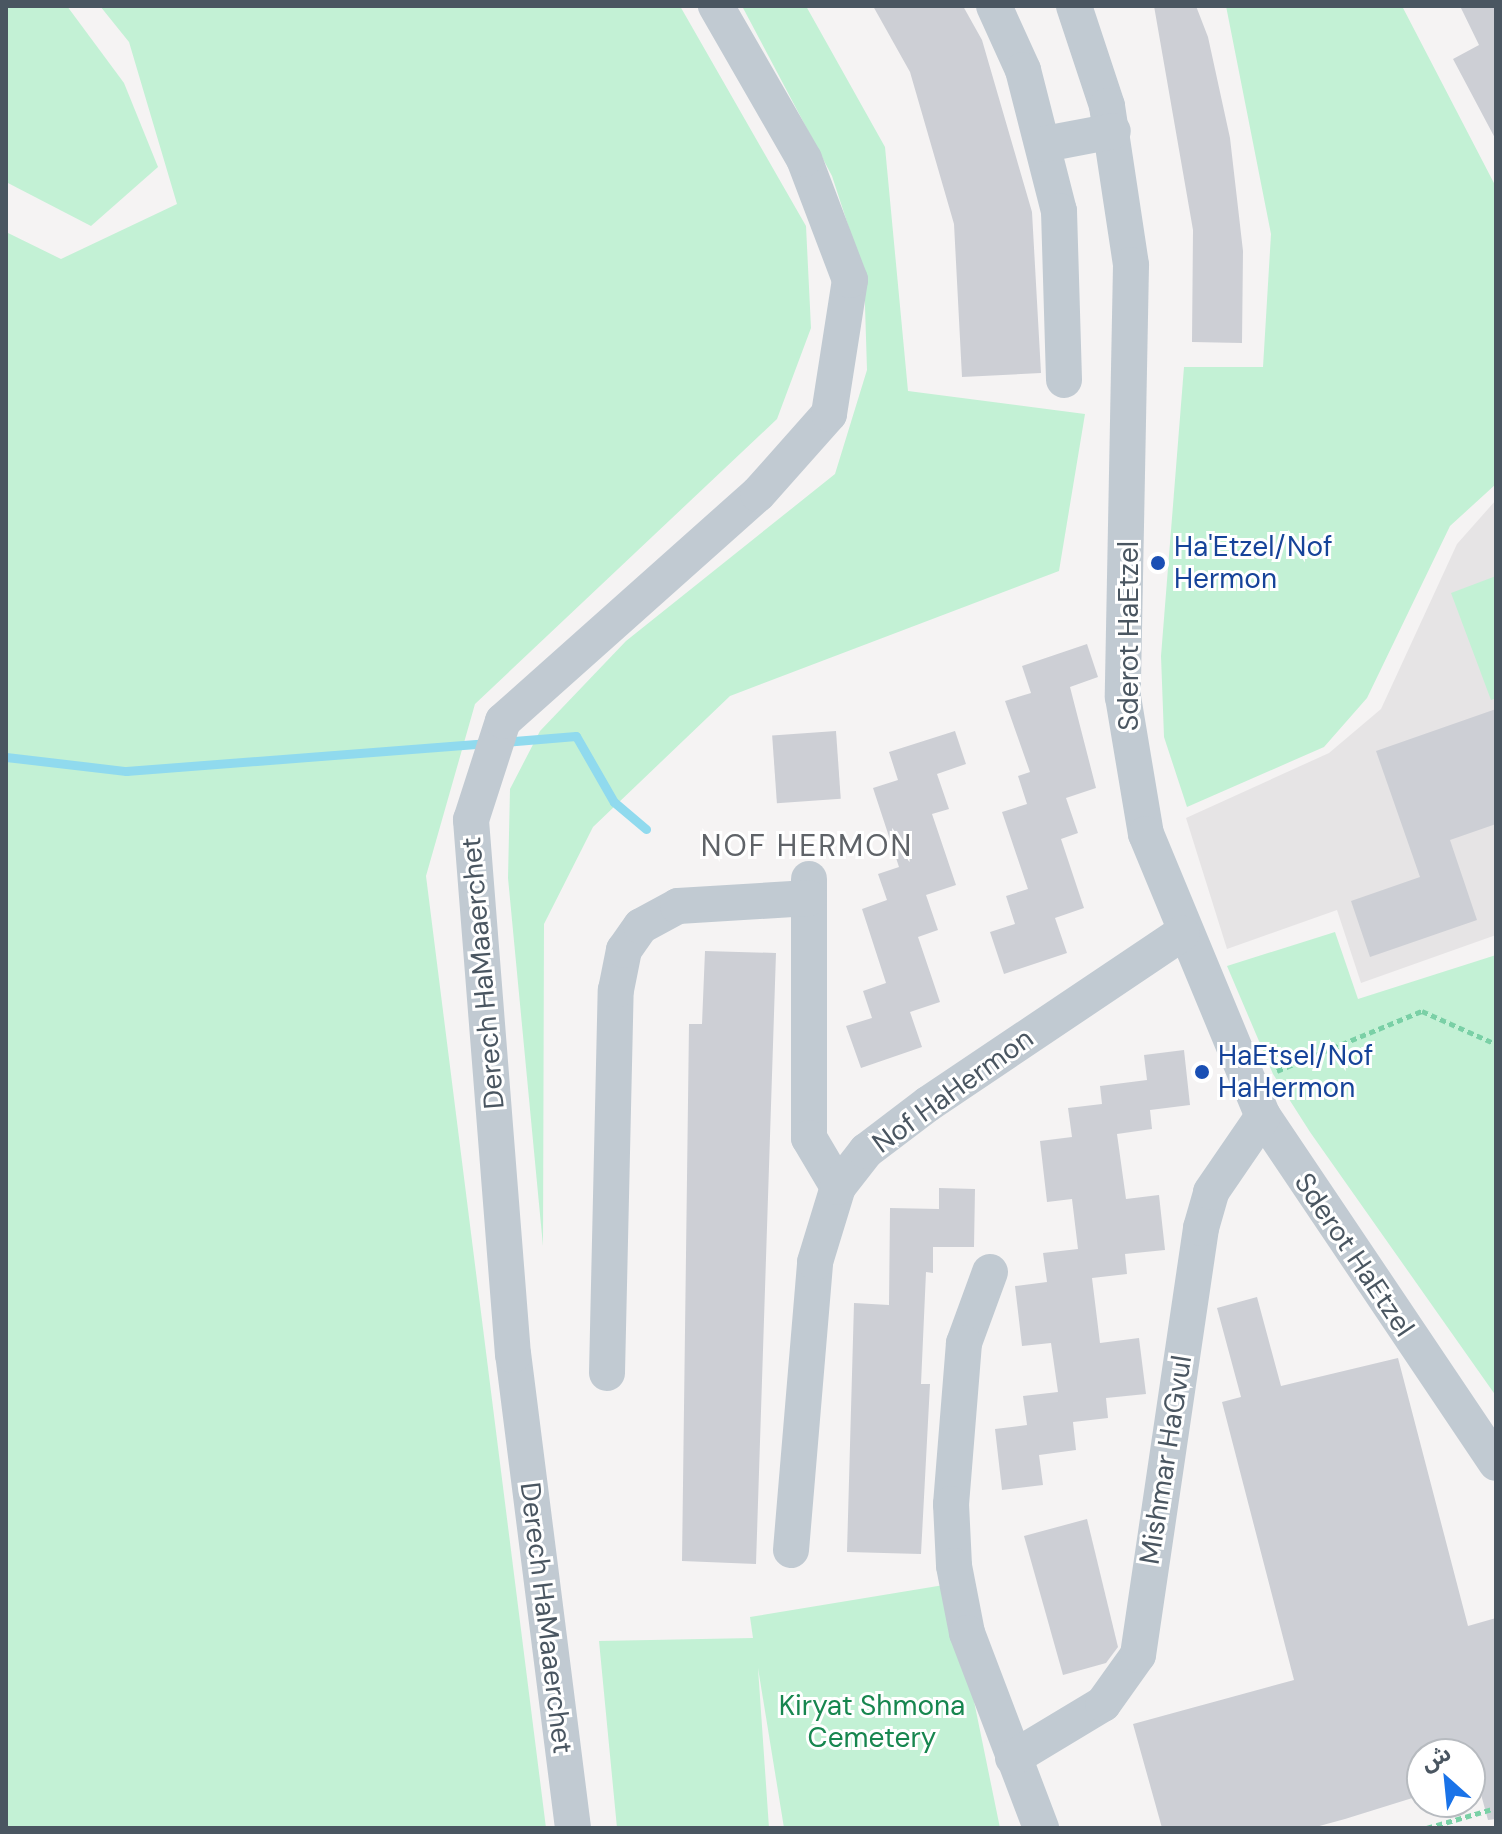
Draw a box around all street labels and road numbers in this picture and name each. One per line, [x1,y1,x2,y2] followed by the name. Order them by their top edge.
[1112,541,1146,731] street label: Sderot HaEtzel
[454,836,512,1110] street label: Derech HaMaaerchet
[866,1022,1040,1160] street label: Nof HaHermon
[1287,1167,1421,1343] street label: Sderot HaEtzel
[1133,1353,1199,1567] street label: Mishmar HaGvul
[513,1480,579,1756] street label: Derech HaMaaerchet

